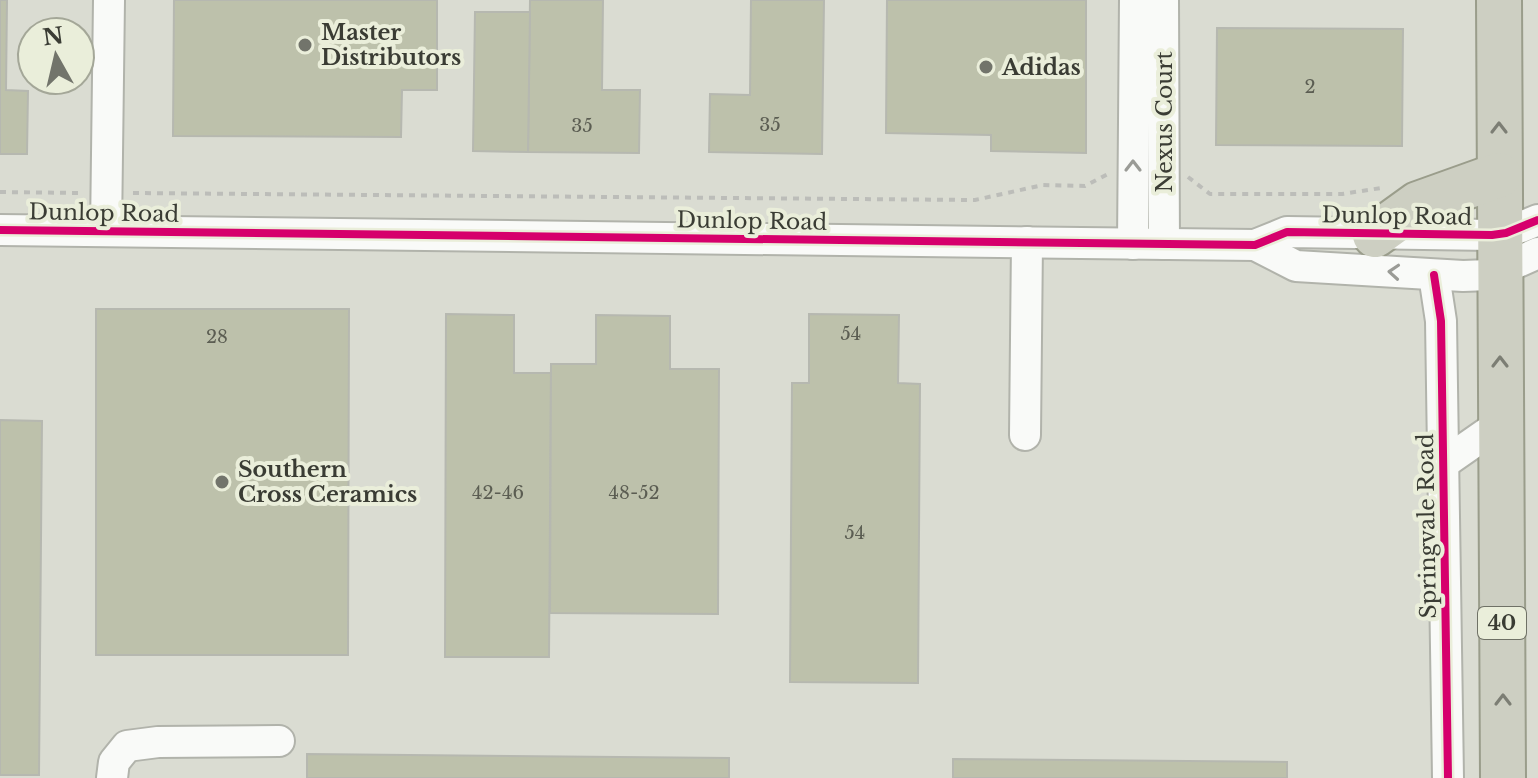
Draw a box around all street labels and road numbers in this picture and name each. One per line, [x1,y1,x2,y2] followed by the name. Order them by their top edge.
[1151,50,1178,193] street label: Nexus Court
[28,198,180,228] street label: Dunlop Road
[1321,201,1473,231] street label: Dunlop Road
[676,206,828,236] street label: Dunlop Road
[1412,433,1442,619] street label: Springvale Road
[1478,607,1526,639] road number: 40

